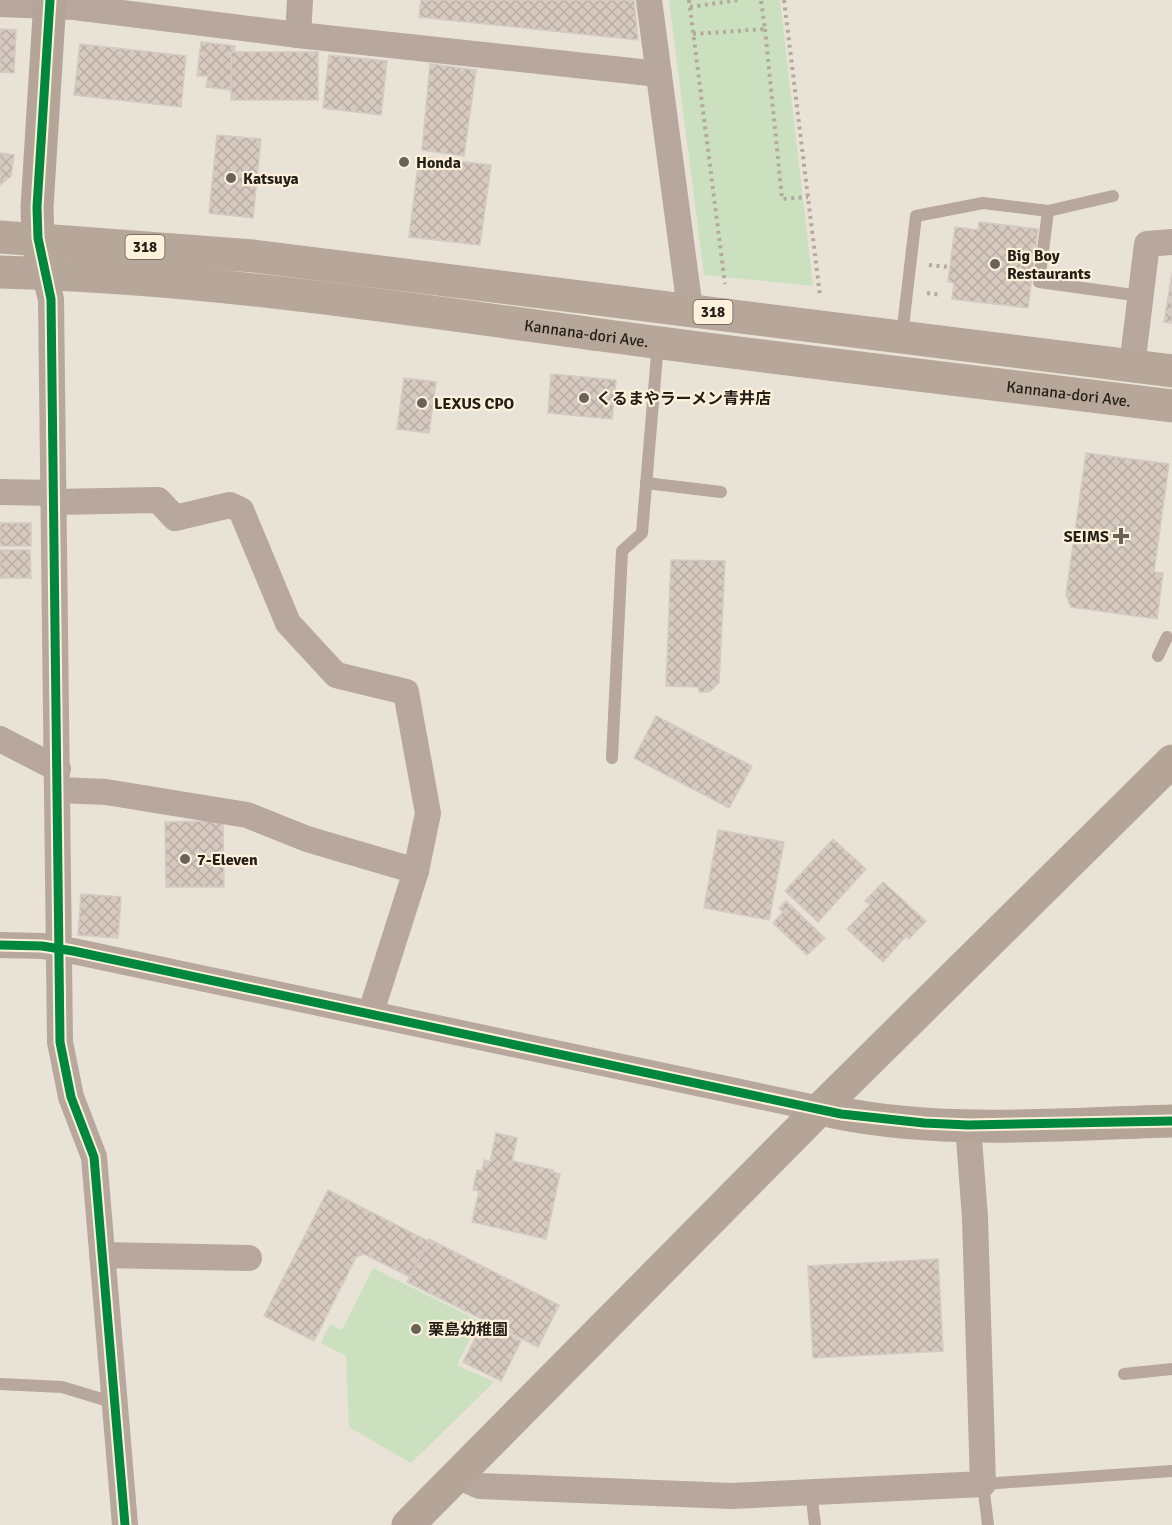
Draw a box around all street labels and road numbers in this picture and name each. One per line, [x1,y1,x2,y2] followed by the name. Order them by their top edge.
[126,235,164,259] road number: 318
[694,300,732,324] road number: 318
[523,316,650,352] street label: Kannana-dori Ave.
[1005,377,1132,412] street label: Kannana-dori Ave.

